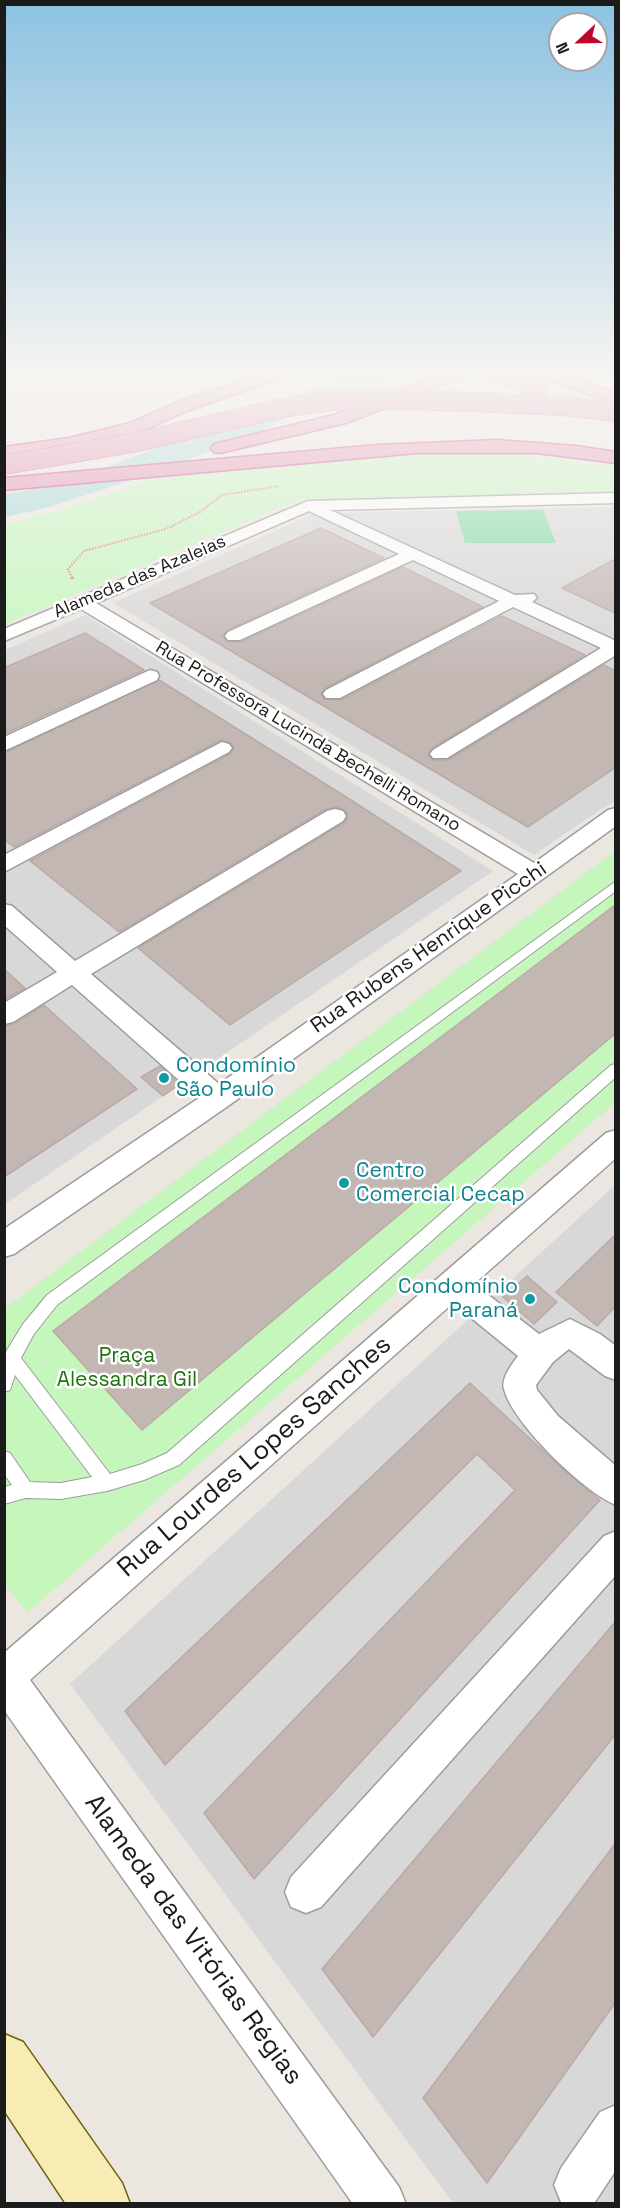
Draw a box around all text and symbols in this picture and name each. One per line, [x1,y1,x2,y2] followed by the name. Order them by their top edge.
[548,12,608,72] north arrow
[551,39,574,57] text: N
[51,531,229,623] street label: Alameda das Azaleias
[152,637,464,837] street label: Rua Professora Lucinda Bechelli Romano
[306,857,552,1039] street label: Rua Rubens Henrique Picchi
[176,1053,296,1103] place label: Condomínio São Paulo
[157,1071,171,1085] marker: Condomínio São Paulo
[356,1158,525,1208] place label: Centro Comercial Cecap
[337,1176,351,1190] marker: Centro Comercial Cecap
[398,1274,518,1324] place label: Condomínio Paraná
[523,1292,537,1306] marker: Condomínio Paraná
[112,1330,398,1584] street label: Rua Lourdes Lopes Sanches
[57,1343,197,1393] park label: Praça Alessandra Gil
[77,1789,309,2091] street label: Alameda das Vitórias Régias

